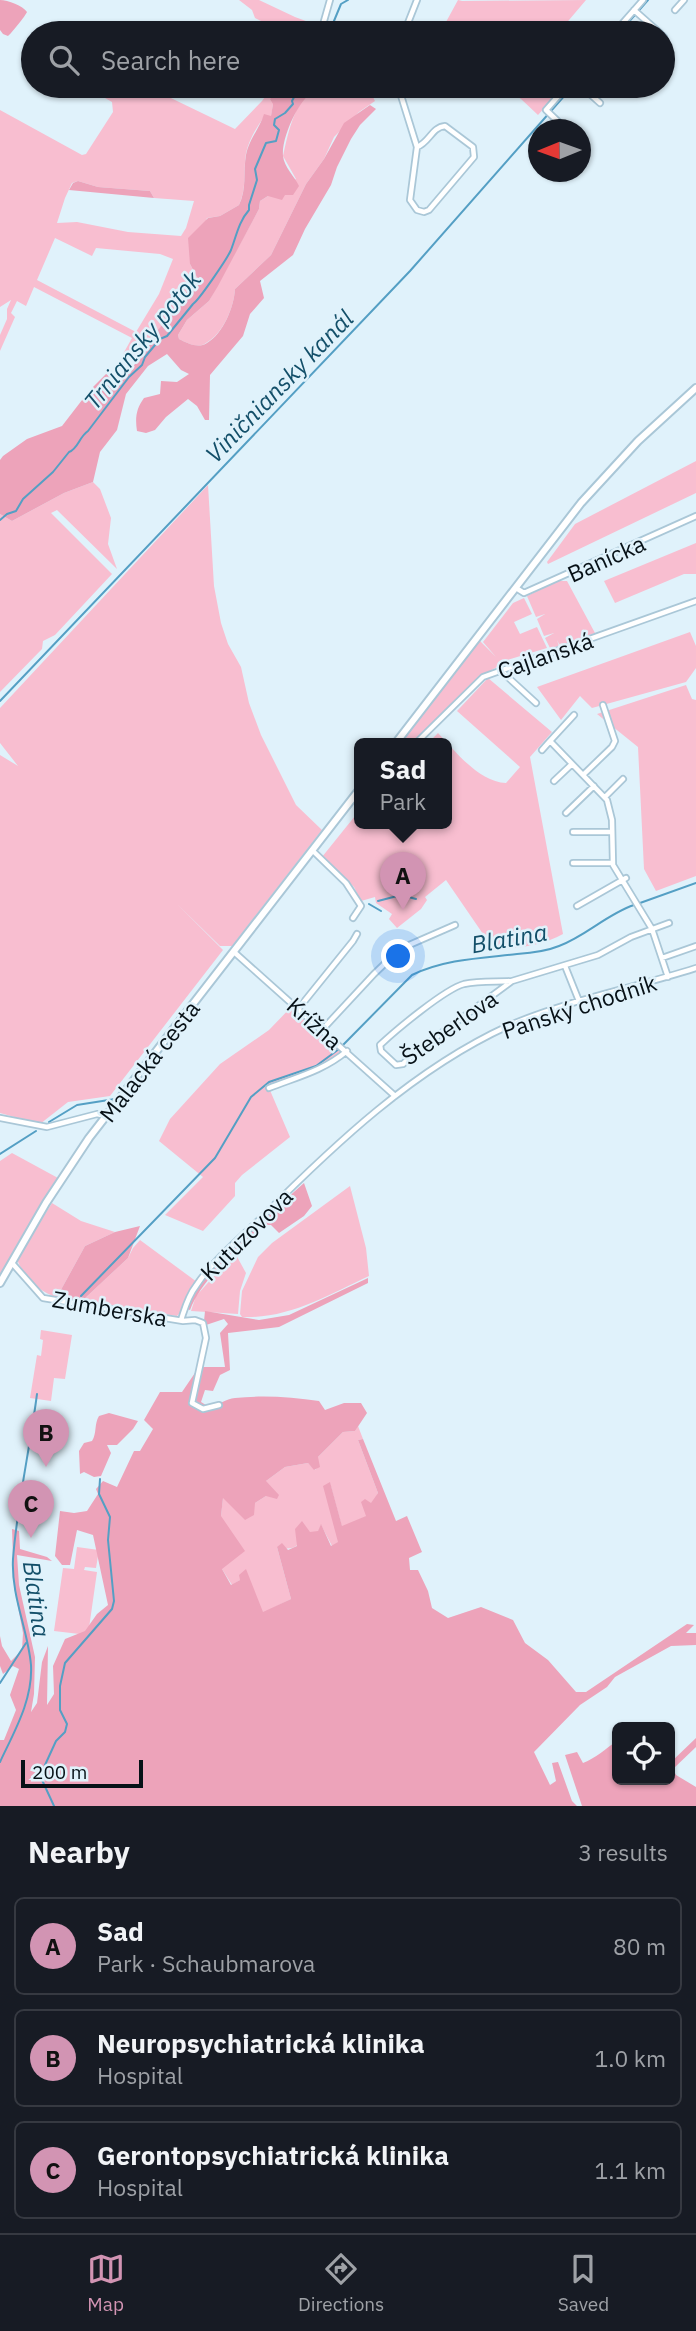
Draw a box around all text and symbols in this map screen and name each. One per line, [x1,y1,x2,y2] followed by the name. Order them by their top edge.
[21,21,675,98] search box
[45,41,83,79] icon: search
[101,43,240,77] text: Search here
[528,119,591,182] north arrow
[76,264,208,416] water label: Trniansky potok
[198,302,361,469] water label: Viničniansky kanál
[562,528,650,588] street label: Banícka
[493,625,597,685] street label: Cajlanská
[354,738,452,829] popup
[380,752,426,786] text: Sad
[380,786,426,816] text: Park
[380,852,426,910] pin: A
[468,916,550,960] water label: Blatina
[381,939,415,973] your location
[498,967,660,1045] street label: Panský chodník
[395,983,503,1071] street label: Šteberlova
[281,990,349,1056] street label: Krížna
[92,994,206,1128] street label: Malacká cesta
[193,1181,299,1287] street label: Kutuzovova
[50,1283,170,1333] street label: Zumberska
[23,1409,69,1467] pin: B
[8,1480,54,1538] pin: C
[16,1559,58,1639] water label: Blatina
[612,1722,675,1785] map controls
[612,1722,675,1785] button: locate
[21,1757,144,1789] scale bar
[32,1760,87,1784] text: 200 m
[28,1832,130,1871] text: Nearby
[578,1837,668,1867] text: 3 results
[97,1914,144,1948] text: Sad
[45,1931,61,1961] text: A
[613,1931,666,1961] text: 80 m
[97,1948,315,1978] text: Park · Schaubmarova
[97,2026,425,2060] text: Neuropsychiatrická klinika
[45,2043,61,2073] text: B
[595,2043,666,2073] text: 1.0 km
[97,2060,183,2090] text: Hospital
[97,2138,449,2172] text: Gerontopsychiatrická klinika
[46,2155,60,2185] text: C
[595,2155,666,2185] text: 1.1 km
[97,2172,183,2202] text: Hospital
[87,2250,125,2316] tab: Map
[298,2250,384,2316] tab: Directions
[558,2250,609,2316] tab: Saved

